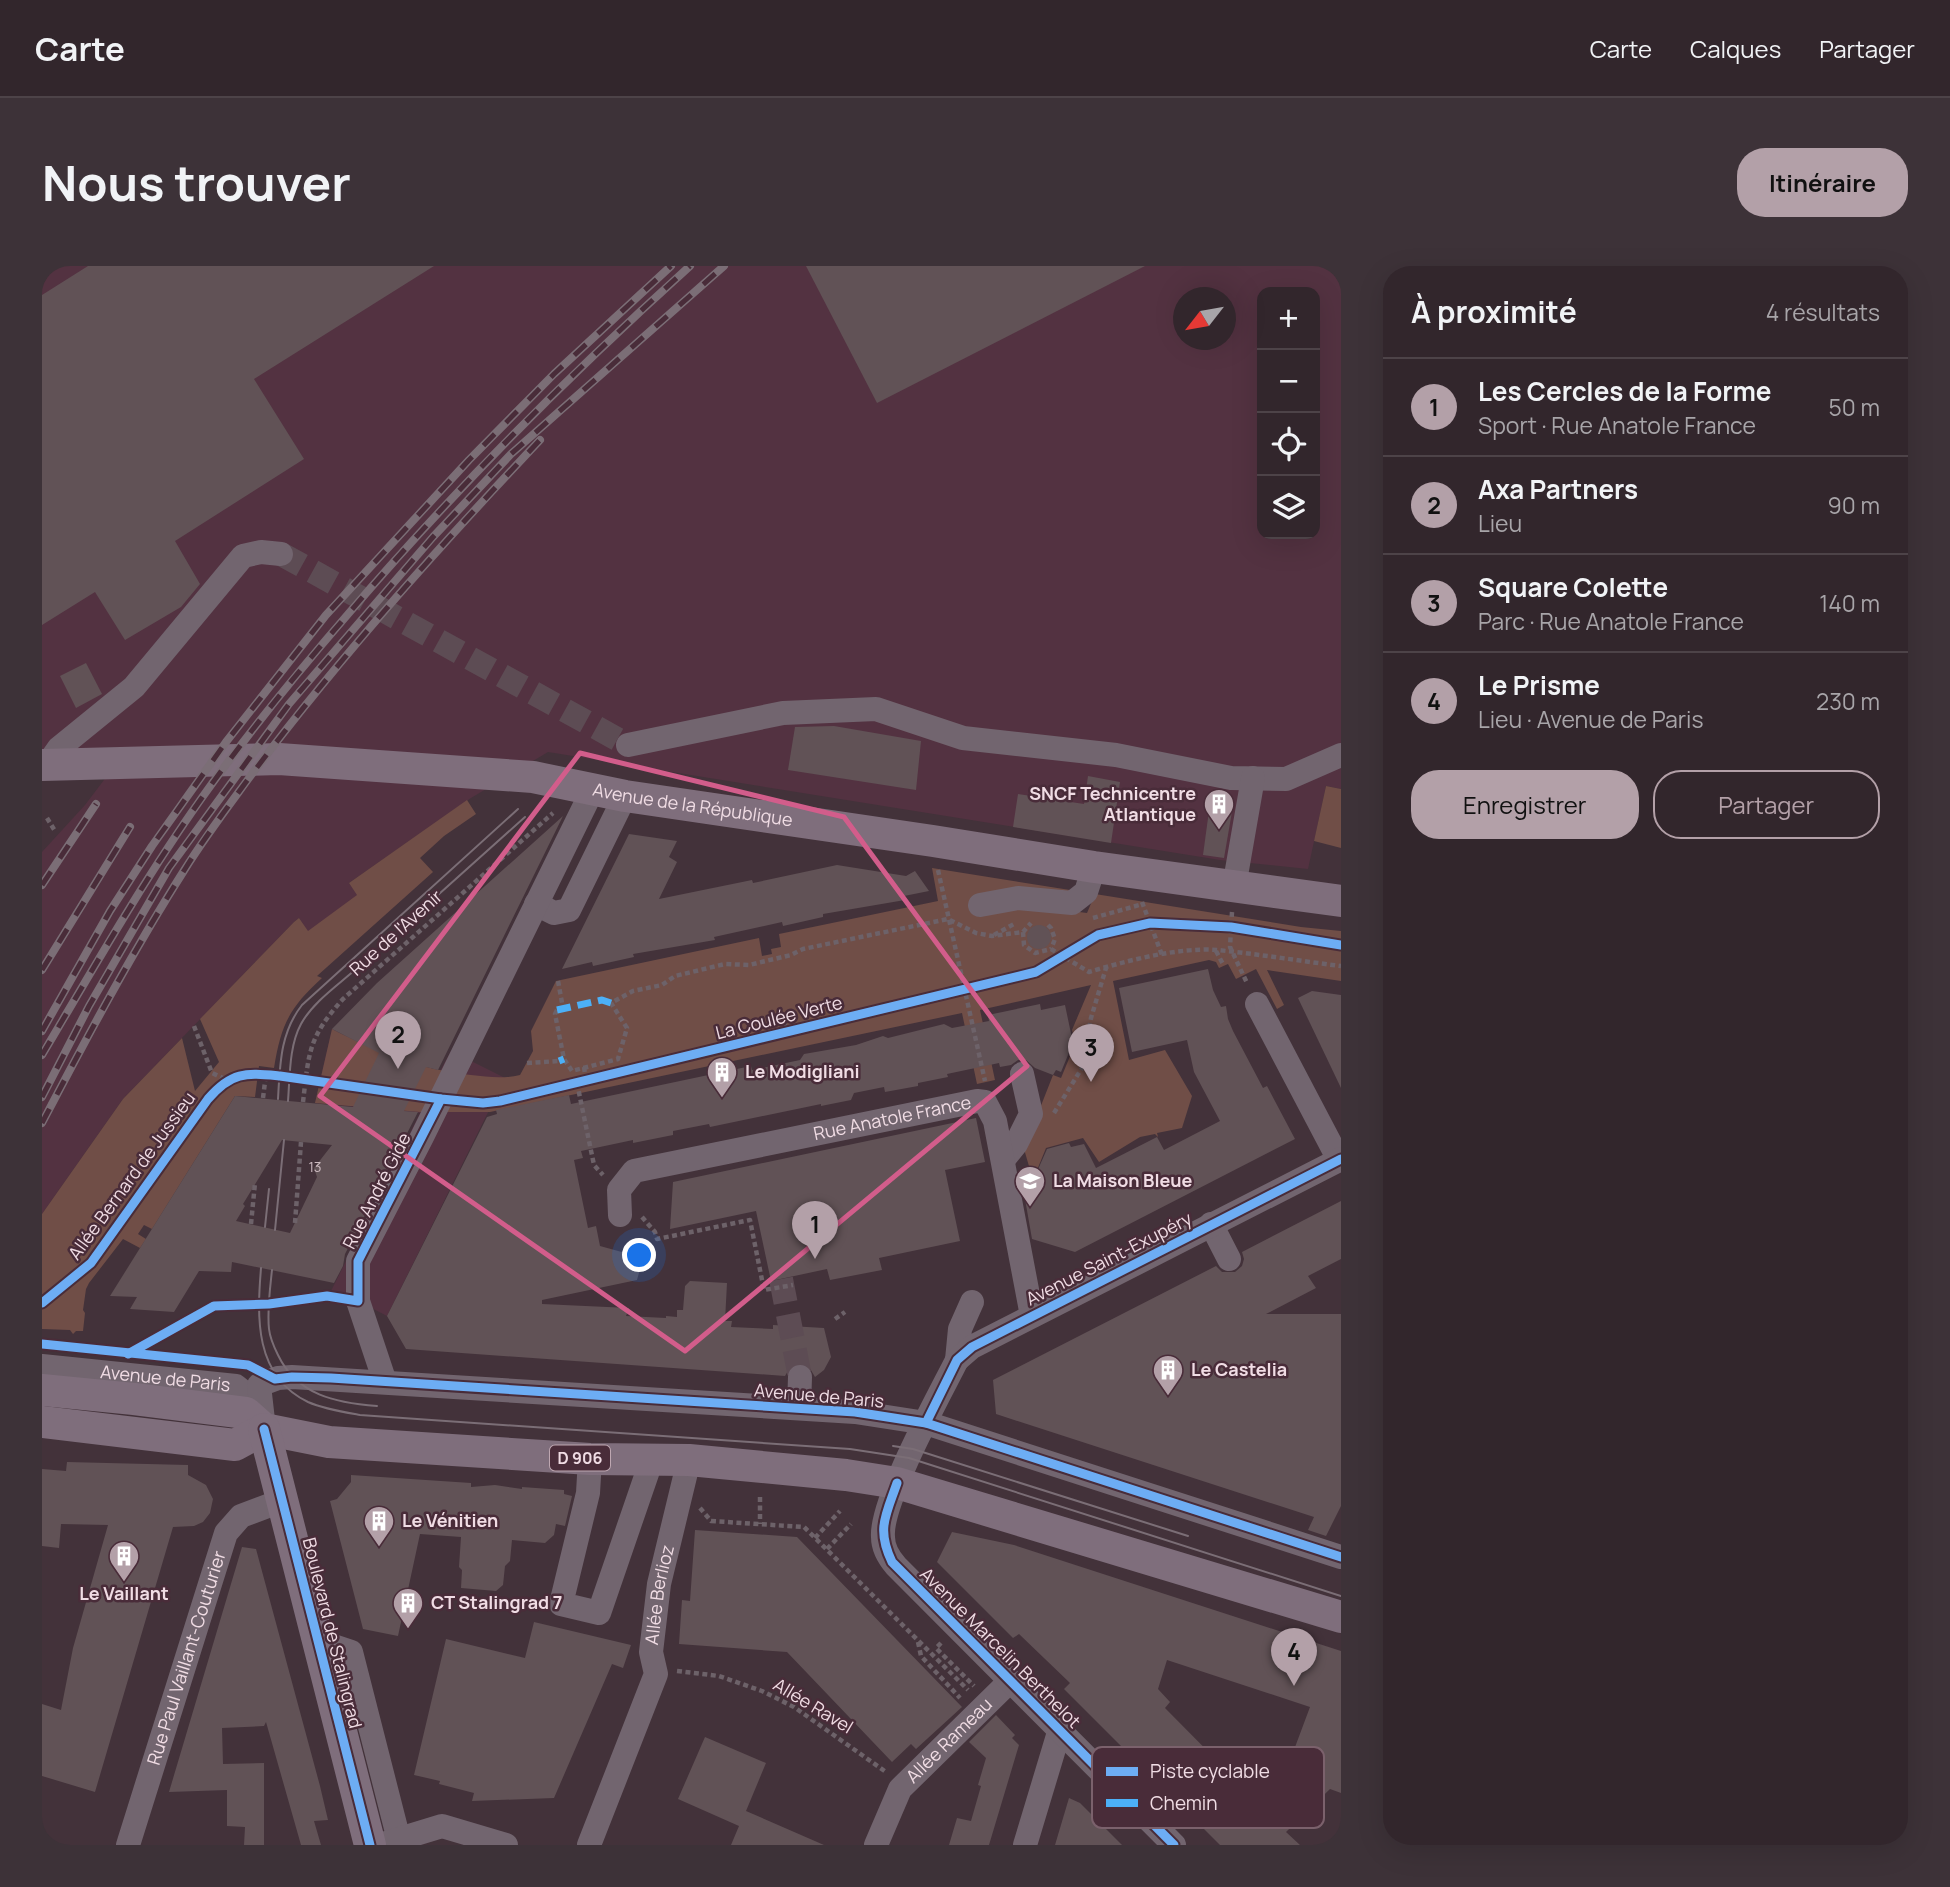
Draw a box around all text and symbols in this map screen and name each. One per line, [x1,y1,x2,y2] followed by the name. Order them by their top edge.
[35,26,125,71] text: Carte
[1590,32,1652,65] text: Carte
[1690,32,1781,65] text: Calques
[1819,32,1915,65] text: Partager
[1737,148,1908,217] button: Itinéraire
[42,149,351,216] text: Nous trouver
[1173,287,1236,350] north arrow
[1257,287,1320,539] map controls
[1257,287,1320,350] button: +
[1411,291,1577,332] text: À proximité
[1766,296,1880,328] text: 4 résultats
[1257,350,1320,413] button: −
[1478,373,1771,409] text: Les Cercles de la Forme
[1429,391,1439,423] text: 1
[1829,391,1880,423] text: 50 m
[1478,409,1756,441] text: Sport · Rue Anatole France
[1257,413,1320,476] button: locate
[1478,471,1638,507] text: Axa Partners
[1257,476,1320,539] button: layers
[1427,489,1441,521] text: 2
[1828,489,1880,521] text: 90 m
[1478,507,1522,539] text: Lieu
[1478,569,1668,605] text: Square Colette
[1427,587,1441,619] text: 3
[1819,587,1880,619] text: 140 m
[1478,605,1744,637] text: Parc · Rue Anatole France
[1478,667,1600,703] text: Le Prisme
[1427,685,1441,717] text: 4
[1816,685,1880,717] text: 230 m
[1478,703,1704,735] text: Lieu · Avenue de Paris
[1411,770,1639,839] button: Enregistrer
[1653,770,1880,839] button: Partager
[591,777,794,831] street label: Avenue de la République
[1029,781,1196,826] place label: SNCF Technicentre Atlantique
[1202,787,1236,831] building icon: SNCF Technicentre Atlantique
[344,884,447,980] street label: Rue de l'Avenir
[713,990,845,1044] street label: La Coulée Verte
[375,1011,421,1069] pin: 2
[1068,1024,1114,1082] pin: 3
[705,1055,739,1099] building icon: Le Modigliani
[745,1059,860,1083] place label: Le Modigliani
[62,1087,200,1264] street label: Allée Bernard de Jussieu
[811,1089,973,1145] street label: Rue Anatole France
[336,1128,416,1253] street label: Rue André Gide
[308,1157,322,1176] house number: 13
[1013,1164,1047,1208] school or university icon: La Maison Bleue
[1053,1168,1193,1192] place label: La Maison Bleue
[792,1201,838,1259] pin: 1
[1021,1206,1196,1310] street label: Avenue Saint-Exupéry
[622,1238,656,1272] your location
[1151,1353,1185,1397] building icon: Le Castelia
[1191,1357,1287,1381] place label: Le Castelia
[99,1359,232,1396] street label: Avenue de Paris
[753,1377,885,1413] street label: Avenue de Paris
[550,1446,610,1470] road number: D 906
[362,1504,396,1548] building icon: Le Vénitien
[402,1508,498,1532] place label: Le Vénitien
[298,1535,368,1731] street label: Boulevard de Stalingrad
[107,1539,141,1583] building icon: Le Vaillant
[639,1542,679,1646] street label: Allée Berlioz
[141,1547,231,1768] street label: Rue Paul Vaillant-Couturier
[915,1562,1086,1733] street label: Avenue Marcelin Berthelot
[79,1581,169,1605] place label: Le Vaillant
[391,1586,425,1630] building icon: CT Stalingrad 7
[431,1590,562,1614] place label: CT Stalingrad 7
[1271,1628,1317,1686] pin: 4
[769,1672,858,1738] street label: Allée Ravel
[900,1692,997,1788] street label: Allée Rameau
[1092,1747,1324,1828] legend
[1150,1758,1270,1784] text: Piste cyclable
[1150,1790,1218,1816] text: Chemin

